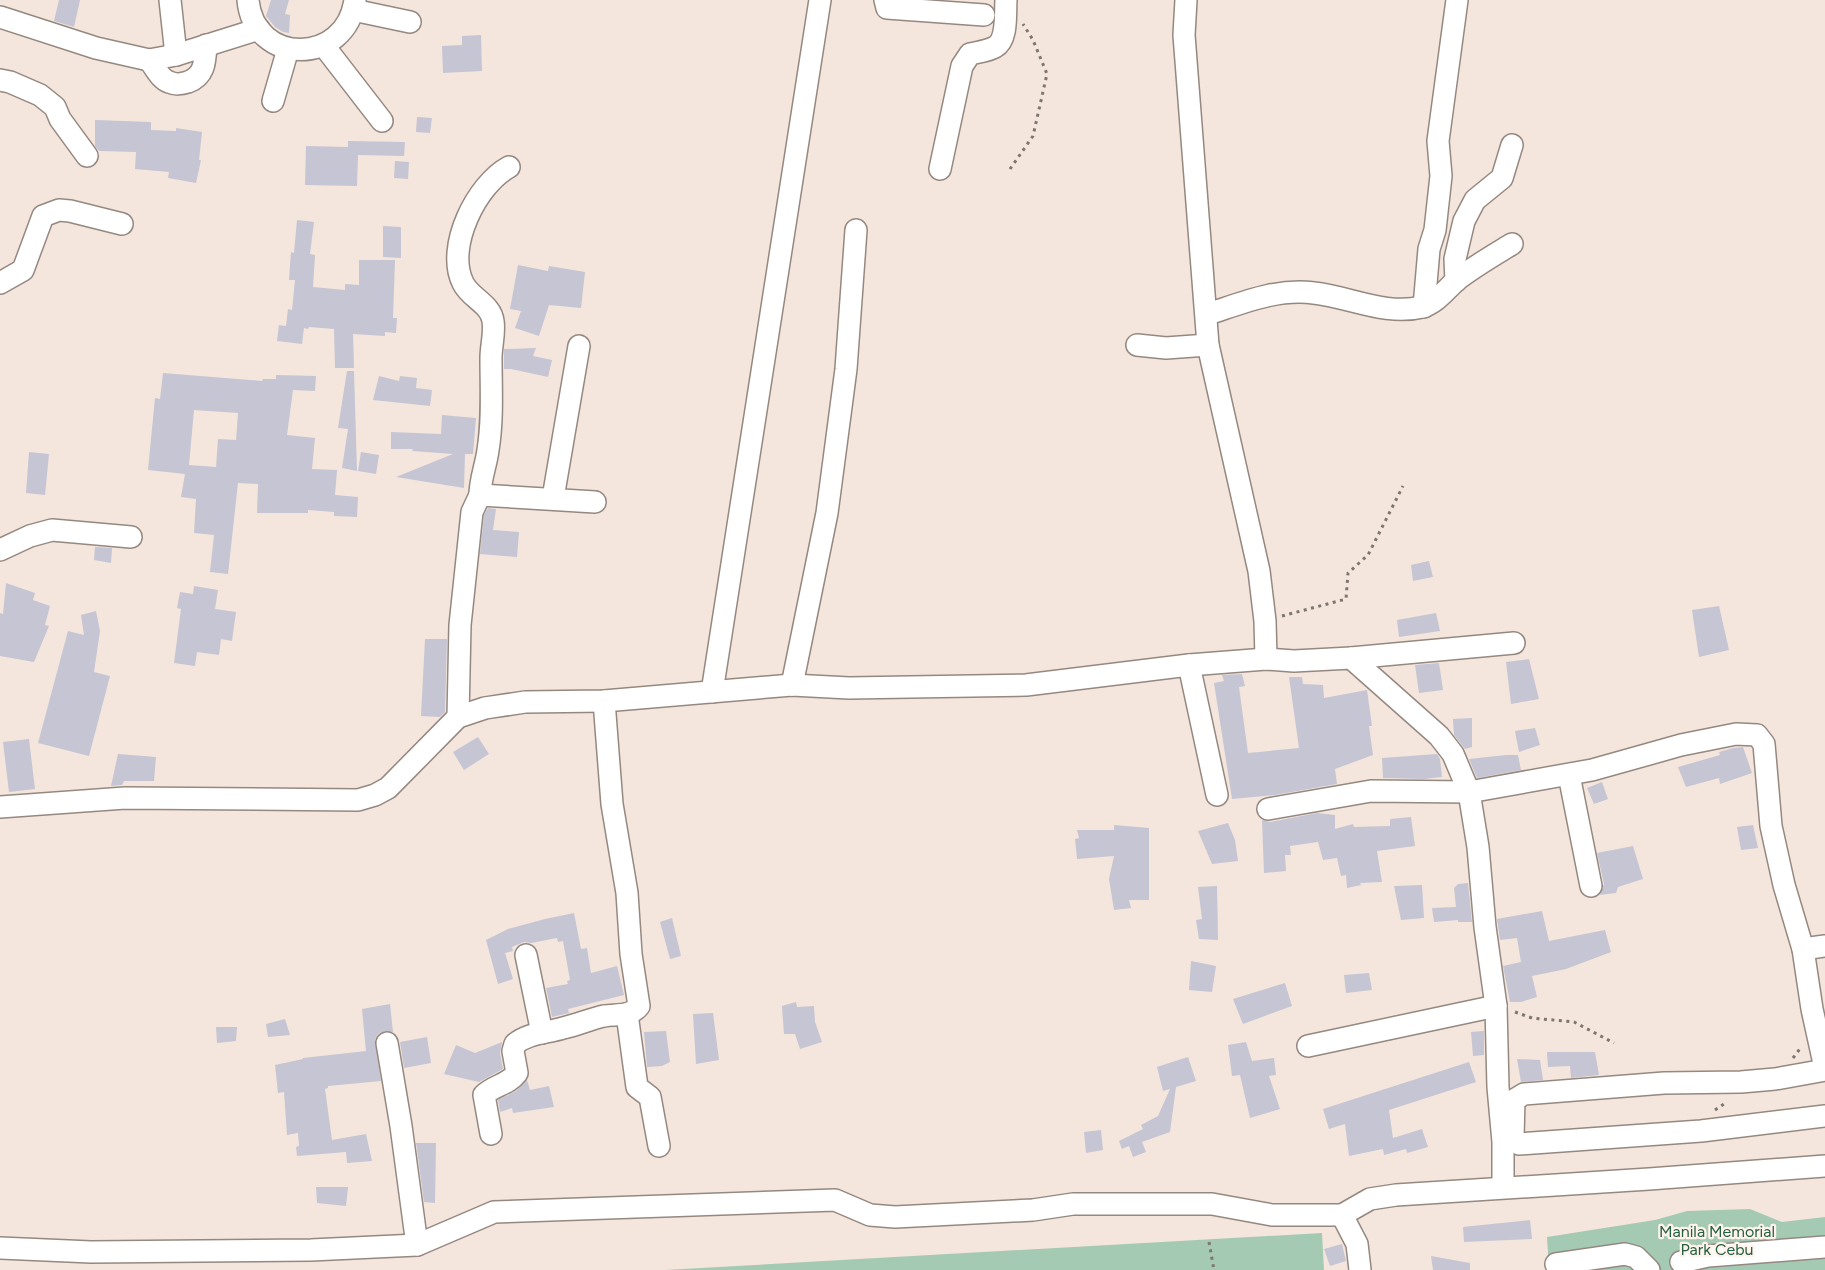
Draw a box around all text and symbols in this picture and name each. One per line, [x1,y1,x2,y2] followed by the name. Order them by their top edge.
[1659,1222,1775,1259] park label: Manila Memorial Park Cebu

